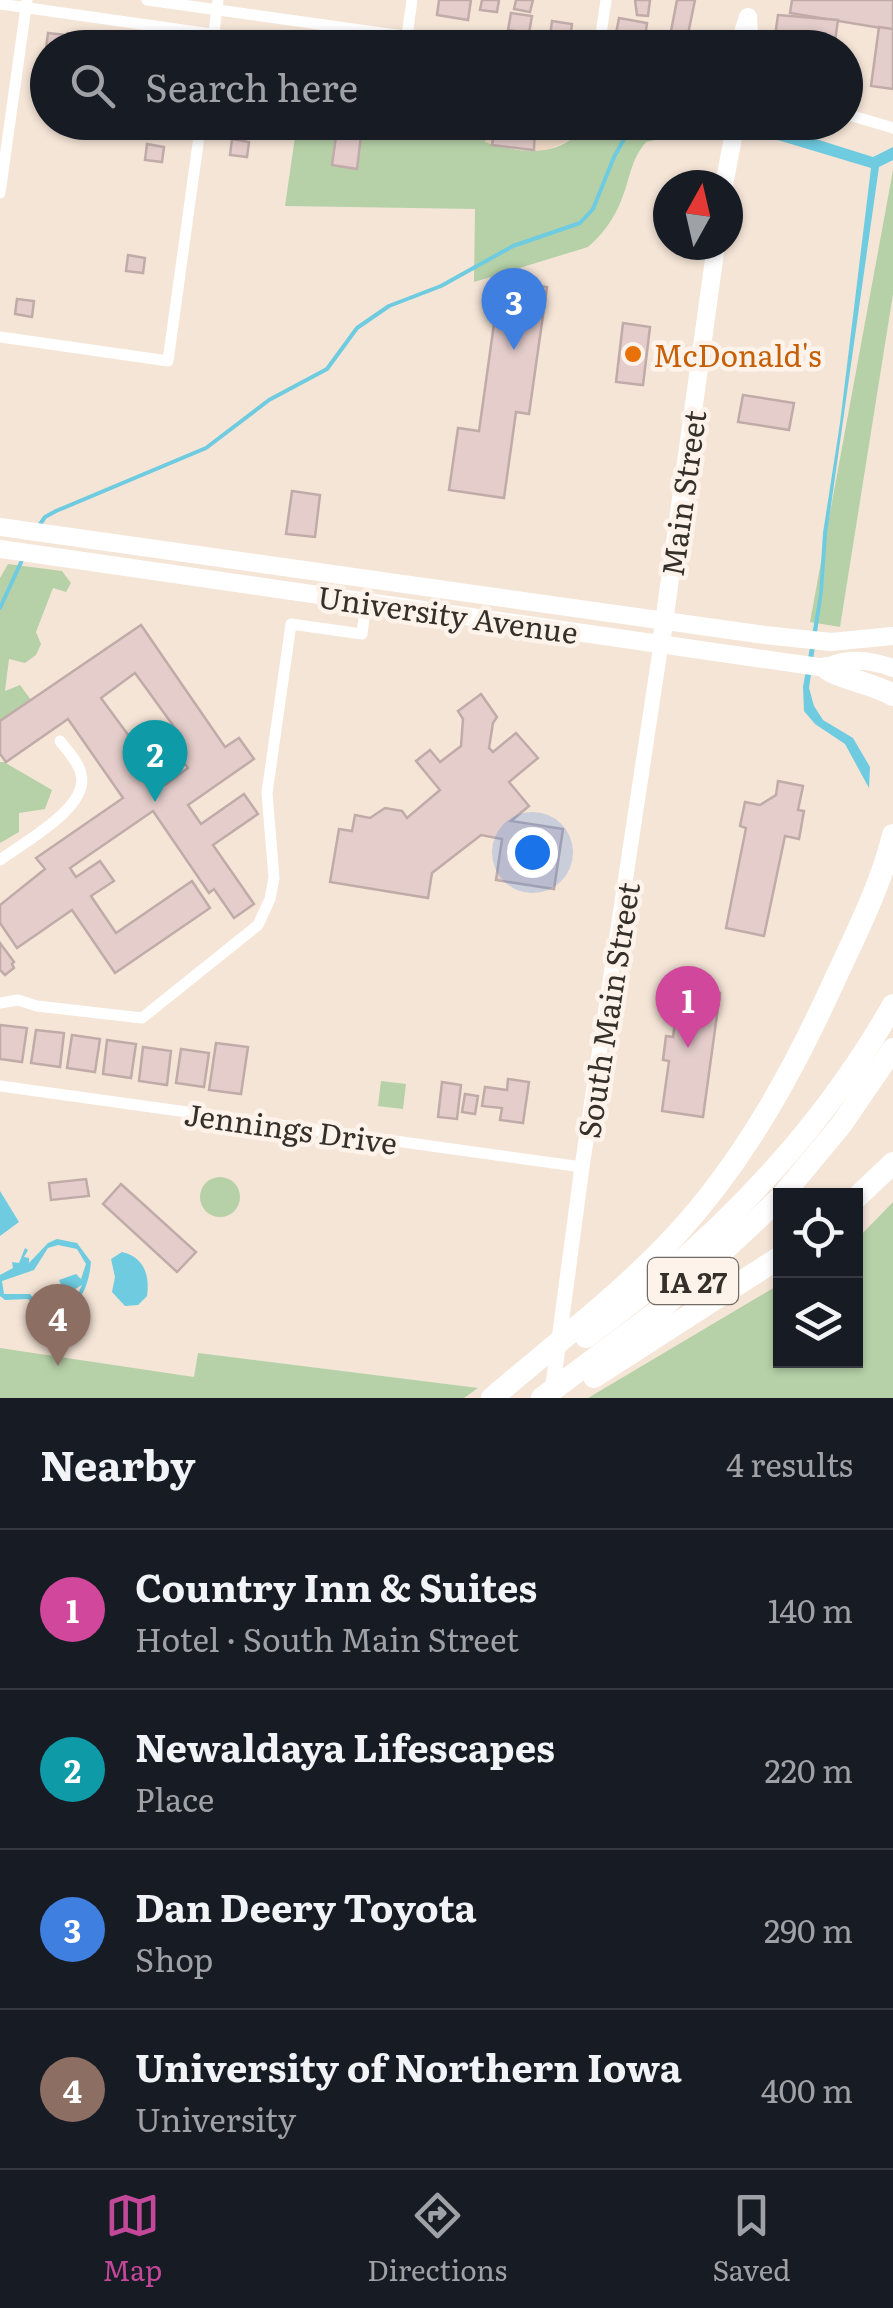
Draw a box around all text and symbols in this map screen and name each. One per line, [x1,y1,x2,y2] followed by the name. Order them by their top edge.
[30,30,863,140] search box
[145,57,358,114] text: Search here
[65,58,120,113] icon: search
[653,170,743,260] north arrow
[482,268,546,350] pin: 3
[653,332,822,376] place label: McDonald's
[622,343,644,365] marker: McDonald's
[649,407,715,579] street label: Main Street
[315,573,581,653] street label: University Avenue
[122,720,188,802] pin: 2
[507,827,558,878] your location
[565,879,649,1141] street label: South Main Street
[656,966,720,1048] pin: 1
[182,1090,400,1164] street label: Jennings Drive
[773,1188,863,1368] map controls
[773,1188,863,1278] button: locate
[648,1258,738,1304] road number: IA 27
[773,1278,863,1368] button: layers
[26,1284,90,1366] pin: 4
[40,1432,196,1494] text: Nearby
[726,1439,853,1487] text: 4 results
[135,1557,537,1614] text: Country Inn & Suites
[66,1585,79,1633] text: 1
[768,1585,853,1633] text: 140 m
[135,1614,519,1662] text: Hotel · South Main Street
[135,1717,555,1774] text: Newaldaya Lifescapes
[64,1745,81,1793] text: 2
[765,1745,853,1793] text: 220 m
[135,1774,214,1822] text: Place
[135,1877,477,1934] text: Dan Deery Toyota
[64,1905,81,1953] text: 3
[764,1905,853,1953] text: 290 m
[135,1934,213,1982] text: Shop
[135,2037,682,2094] text: University of Northern Iowa
[63,2065,82,2113] text: 4
[761,2065,853,2113] text: 400 m
[135,2094,296,2142] text: University
[103,2188,162,2290] tab: Map
[367,2188,507,2290] tab: Directions
[712,2188,790,2290] tab: Saved

